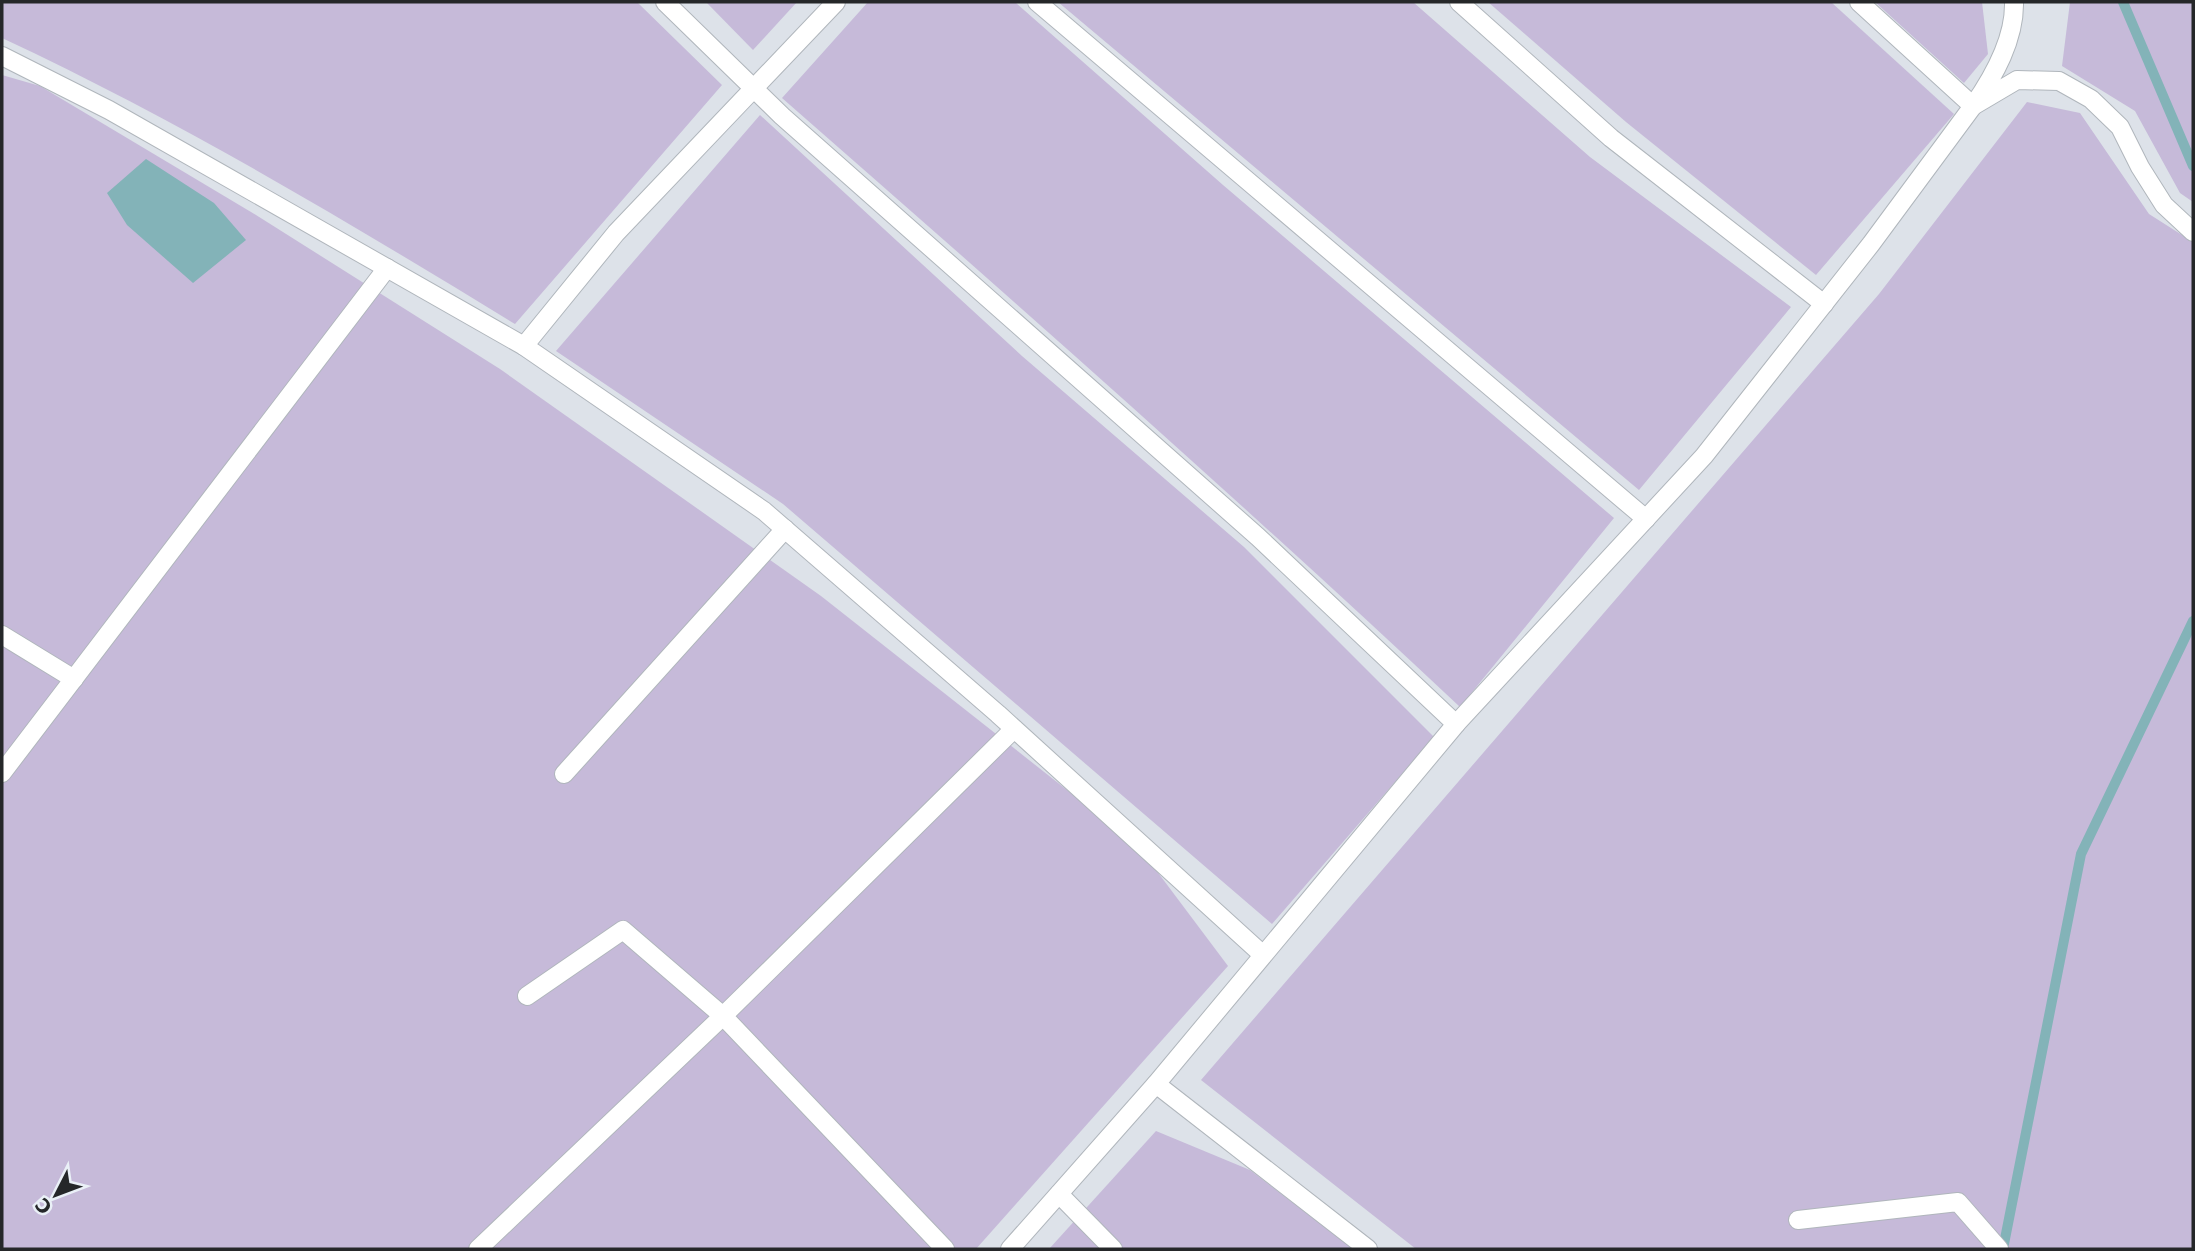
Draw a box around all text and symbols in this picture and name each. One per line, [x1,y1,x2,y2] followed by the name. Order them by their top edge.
[21,1160,91,1230] north arrow
[31,1194,56,1219] text: С

